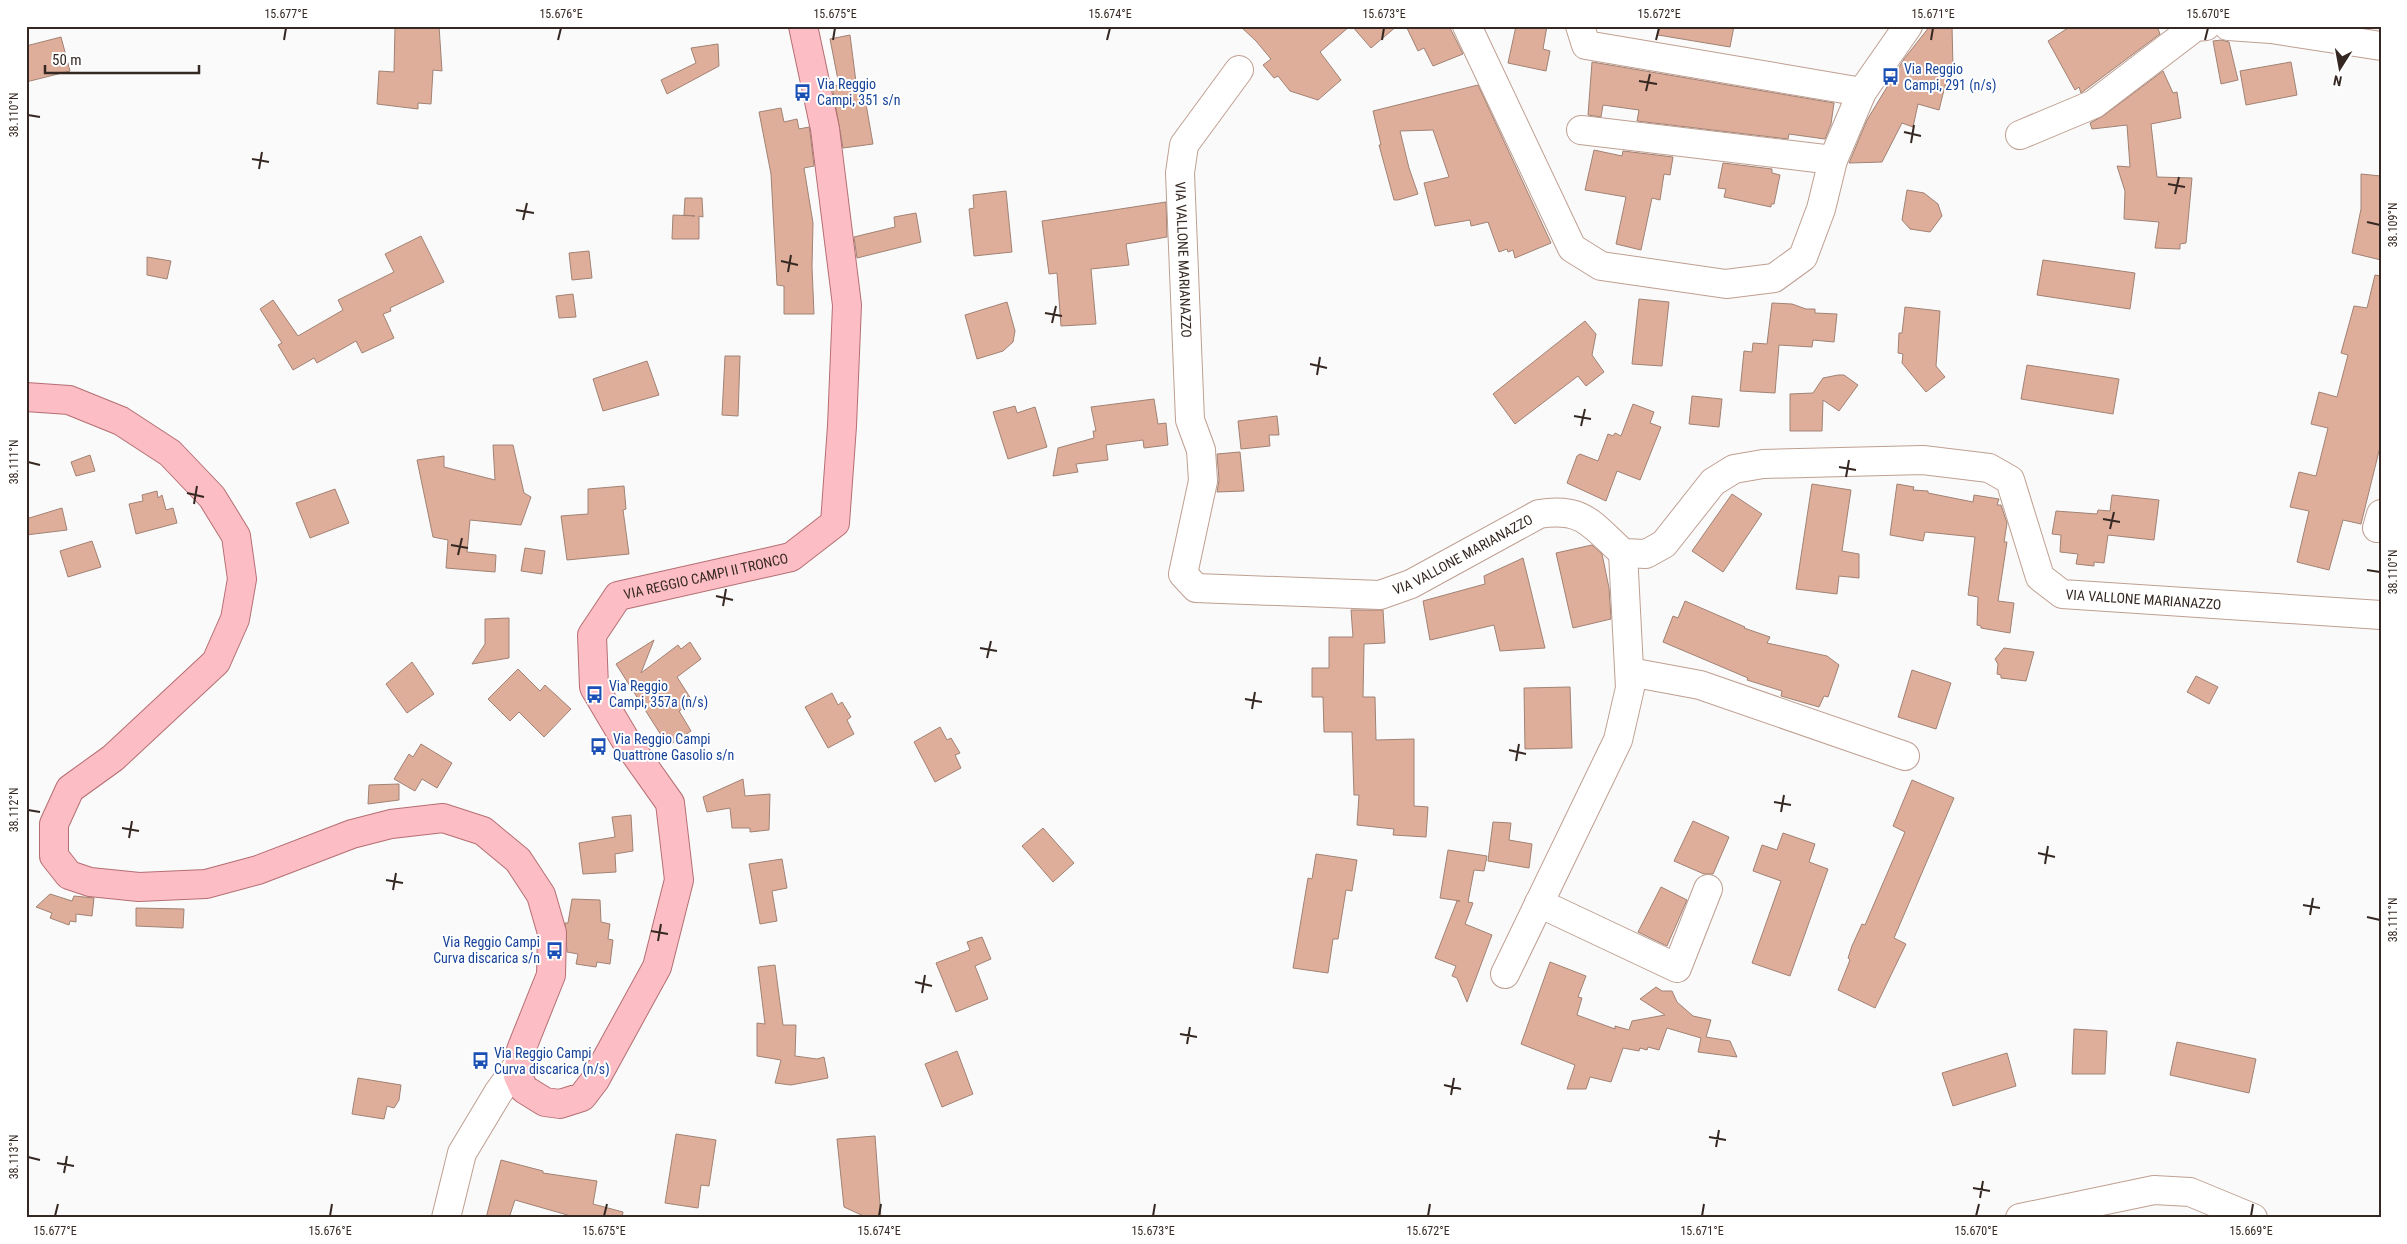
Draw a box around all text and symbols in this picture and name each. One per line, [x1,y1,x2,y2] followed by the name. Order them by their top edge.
[264,7,308,21] text: 15.677°E
[539,7,583,21] text: 15.676°E
[813,7,857,21] text: 15.675°E
[1088,7,1132,21] text: 15.674°E
[1362,7,1406,21] text: 15.673°E
[1637,7,1681,21] text: 15.672°E
[1911,7,1955,21] text: 15.671°E
[2186,7,2230,21] text: 15.670°E
[45,42,199,74] scale bar
[2314,42,2364,92] north arrow
[52,51,82,69] text: 50 m
[1904,61,1996,94] place label: Via Reggio Campi, 291 (n/s)
[1880,67,1900,87] bus stop icon: Via Reggio Campi, 291 (n/s)
[2332,72,2343,89] text: N
[817,76,901,108] place label: Via Reggio Campi, 351 s/n
[793,82,813,102] bus stop icon: Via Reggio Campi, 351 s/n
[7,93,21,137] text: 38.110°N
[1172,181,1195,338] street label: VIA VALLONE MARIANAZZO
[2386,203,2400,247] text: 38.109°N
[7,440,21,484] text: 38.111°N
[1391,511,1535,598] street label: VIA VALLONE MARIANAZZO
[622,550,790,602] street label: VIA REGGIO CAMPI II TRONCO
[2386,550,2400,594] text: 38.110°N
[2065,586,2222,612] street label: VIA VALLONE MARIANAZZO
[609,678,708,711] place label: Via Reggio Campi, 357a (n/s)
[585,684,605,704] bus stop icon: Via Reggio Campi, 357a (n/s)
[613,731,734,763] place label: Via Reggio Campi Quattrone Gasolio s/n
[589,737,609,757] bus stop icon: Via Reggio Campi Quattrone Gasolio s/n
[7,788,21,832] text: 38.112°N
[2386,898,2400,942] text: 38.111°N
[433,934,540,966] place label: Via Reggio Campi Curva discarica s/n
[544,940,564,960] bus stop icon: Via Reggio Campi Curva discarica s/n
[494,1045,610,1078] place label: Via Reggio Campi Curva discarica (n/s)
[470,1051,490,1071] bus stop icon: Via Reggio Campi Curva discarica (n/s)
[7,1135,21,1179] text: 38.113°N
[33,1224,77,1238] text: 15.677°E
[308,1224,352,1238] text: 15.676°E
[582,1224,626,1238] text: 15.675°E
[857,1224,901,1238] text: 15.674°E
[1131,1224,1175,1238] text: 15.673°E
[1406,1224,1450,1238] text: 15.672°E
[1680,1224,1724,1238] text: 15.671°E
[1954,1224,1998,1238] text: 15.670°E
[2229,1224,2273,1238] text: 15.669°E

